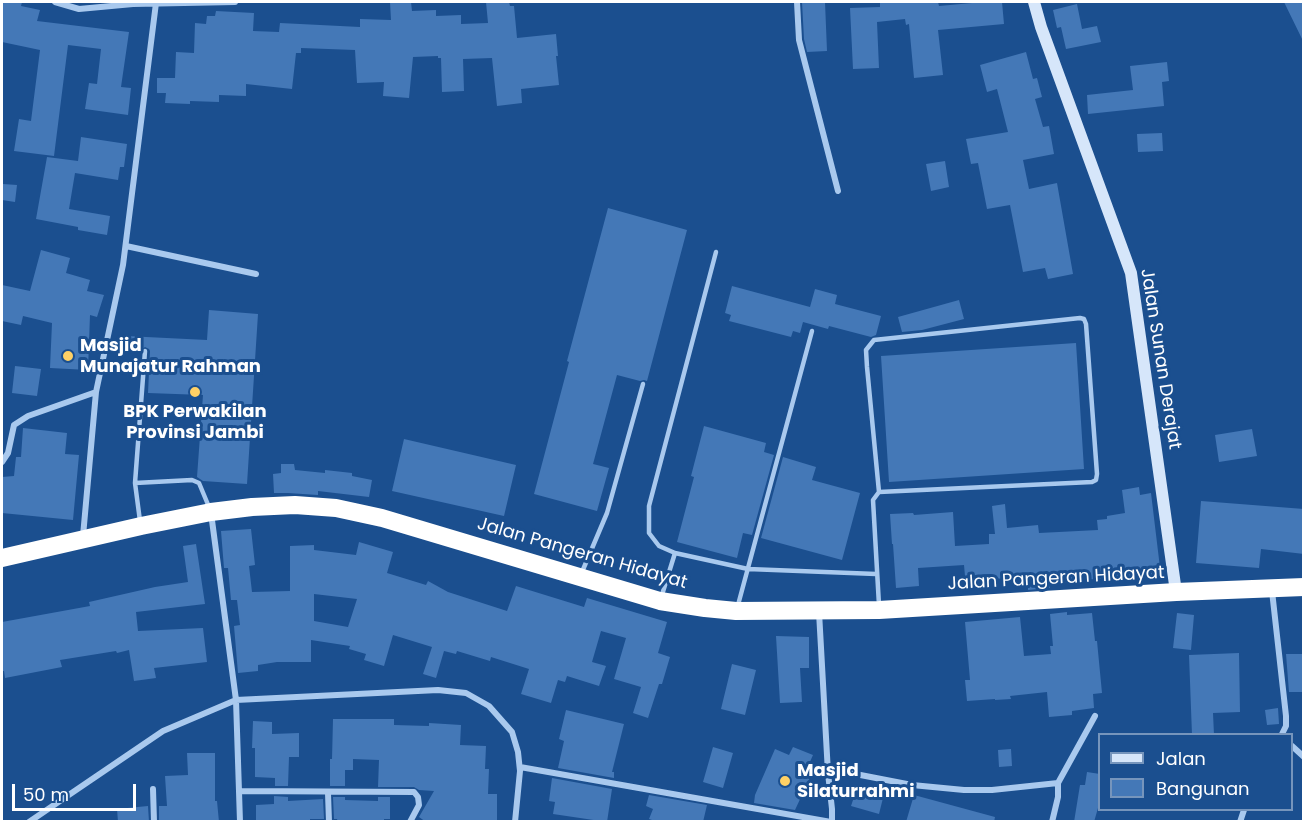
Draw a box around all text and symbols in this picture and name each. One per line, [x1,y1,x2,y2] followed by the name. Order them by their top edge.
[1135,267,1185,451] street label: Jalan Sunan Derajat
[80,335,261,378] place label: Masjid Munajatur Rahman
[61,349,75,363] marker: Masjid Munajatur Rahman
[188,385,202,399] marker: BPK Perwakilan Provinsi Jambi
[123,401,267,444] place label: BPK Perwakilan Provinsi Jambi
[475,514,689,594] street label: Jalan Pangeran Hidayat
[947,563,1165,595] street label: Jalan Pangeran Hidayat
[1098,733,1293,811] legend
[1156,746,1206,771] text: Jalan
[797,760,914,802] place label: Masjid Silaturrahmi
[15,772,140,810] scale bar
[778,774,792,788] marker: Masjid Silaturrahmi
[1156,776,1250,801] text: Bangunan
[23,782,69,807] text: 50 m

